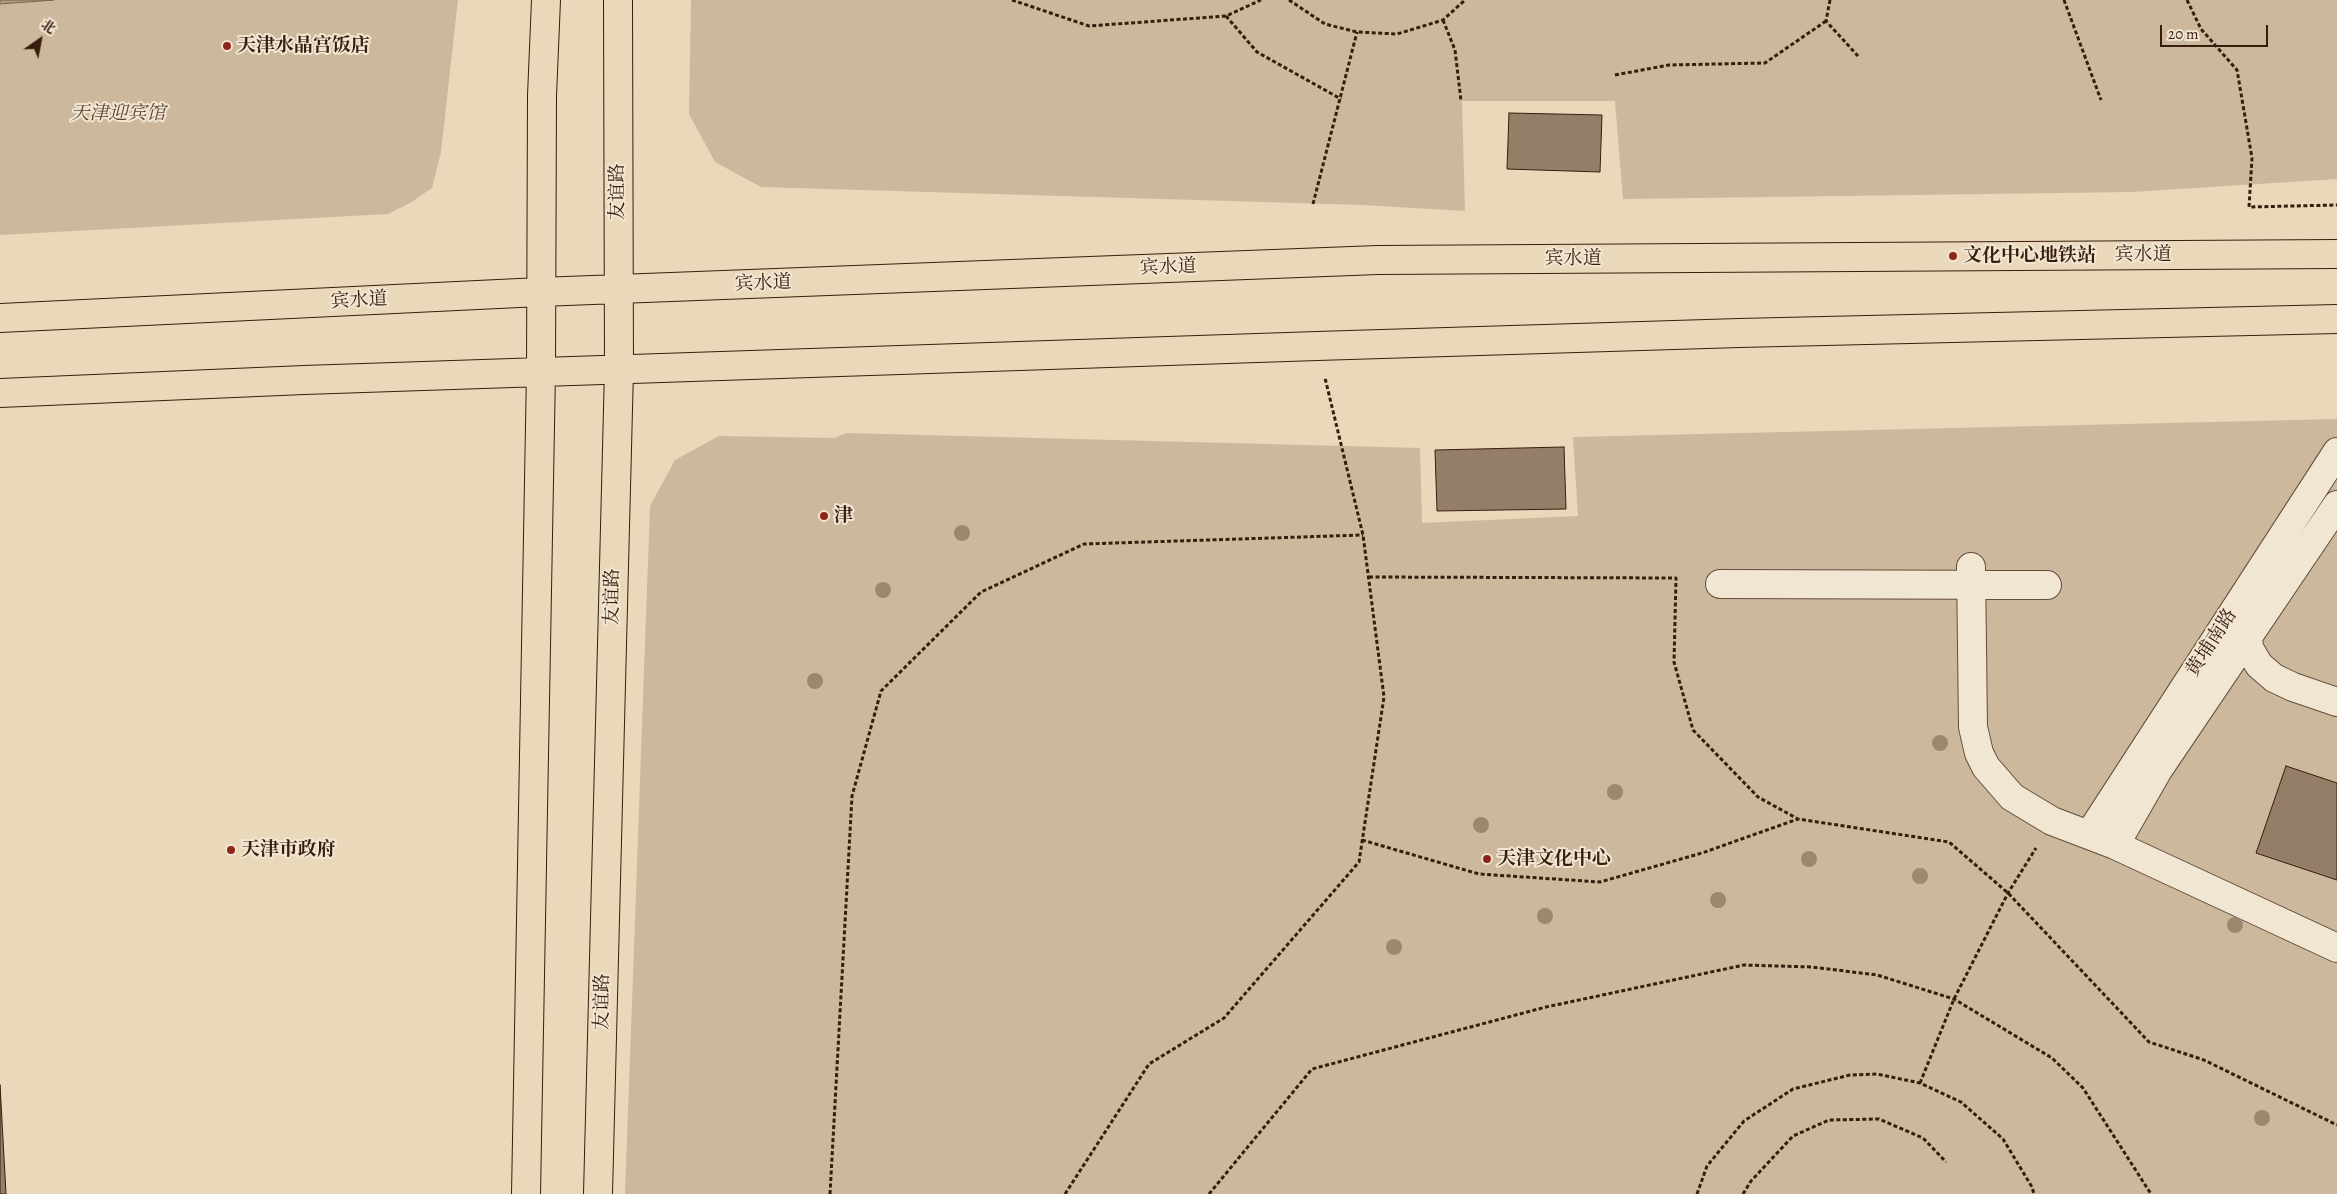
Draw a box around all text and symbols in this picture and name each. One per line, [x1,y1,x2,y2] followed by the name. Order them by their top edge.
[15,15,65,65] north arrow
[37,15,59,39] text: 北
[2162,15,2270,47] scale bar
[2168,24,2199,44] text: 20 m
[237,35,370,57] place label: 天津水晶宫饭店
[221,40,233,52] marker: 天津水晶宫饭店
[71,103,165,125] park label: 天津迎宾馆
[607,164,629,220] street label: 友谊路
[2115,244,2171,266] street label: 宾水道
[1963,245,2096,267] place label: 文化中心地铁站
[1545,248,1601,270] street label: 宾水道
[1947,250,1959,262] marker: 文化中心地铁站
[1139,256,1197,280] street label: 宾水道
[734,272,792,296] street label: 宾水道
[330,288,388,314] street label: 宾水道
[834,505,853,527] place label: 津
[818,510,830,522] marker: 津
[601,568,625,626] street label: 友谊路
[2182,605,2242,681] street label: 黄埔南路
[241,839,336,861] place label: 天津市政府
[225,844,237,856] marker: 天津市政府
[1497,848,1611,870] place label: 天津文化中心
[1481,853,1493,865] marker: 天津文化中心
[591,973,615,1031] street label: 友谊路

